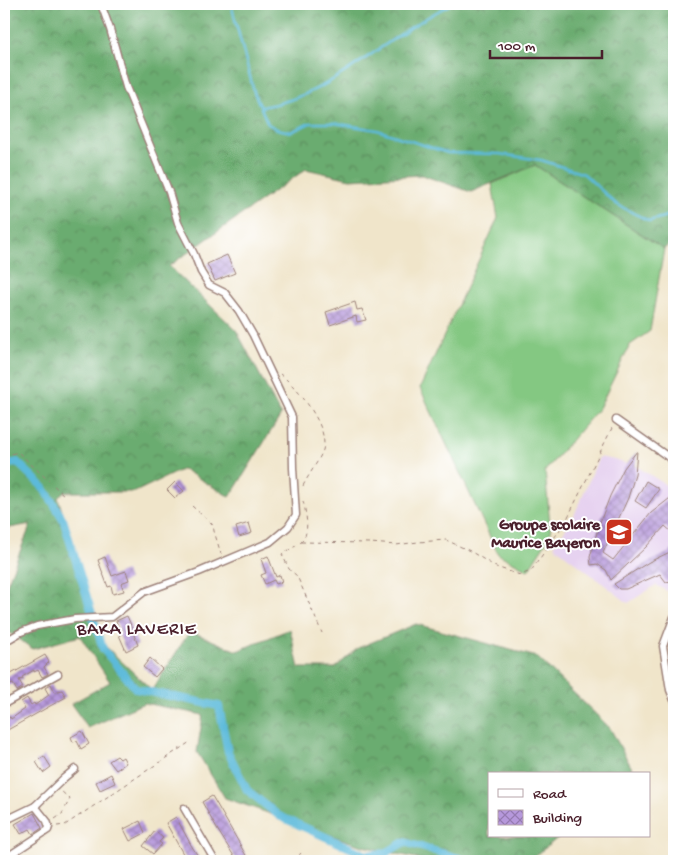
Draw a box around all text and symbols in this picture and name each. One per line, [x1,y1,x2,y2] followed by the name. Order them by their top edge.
[490,28,603,60] scale bar
[497,38,536,56] text: 100 m
[491,517,601,554] place label: Groupe scolaire Maurice Bayeron
[604,517,634,547] school or university icon: Groupe scolaire Maurice Bayeron
[76,620,197,641] district label: BAKA LAVERIE
[488,772,650,838] legend
[533,786,567,804] text: Road
[532,810,582,828] text: Building

